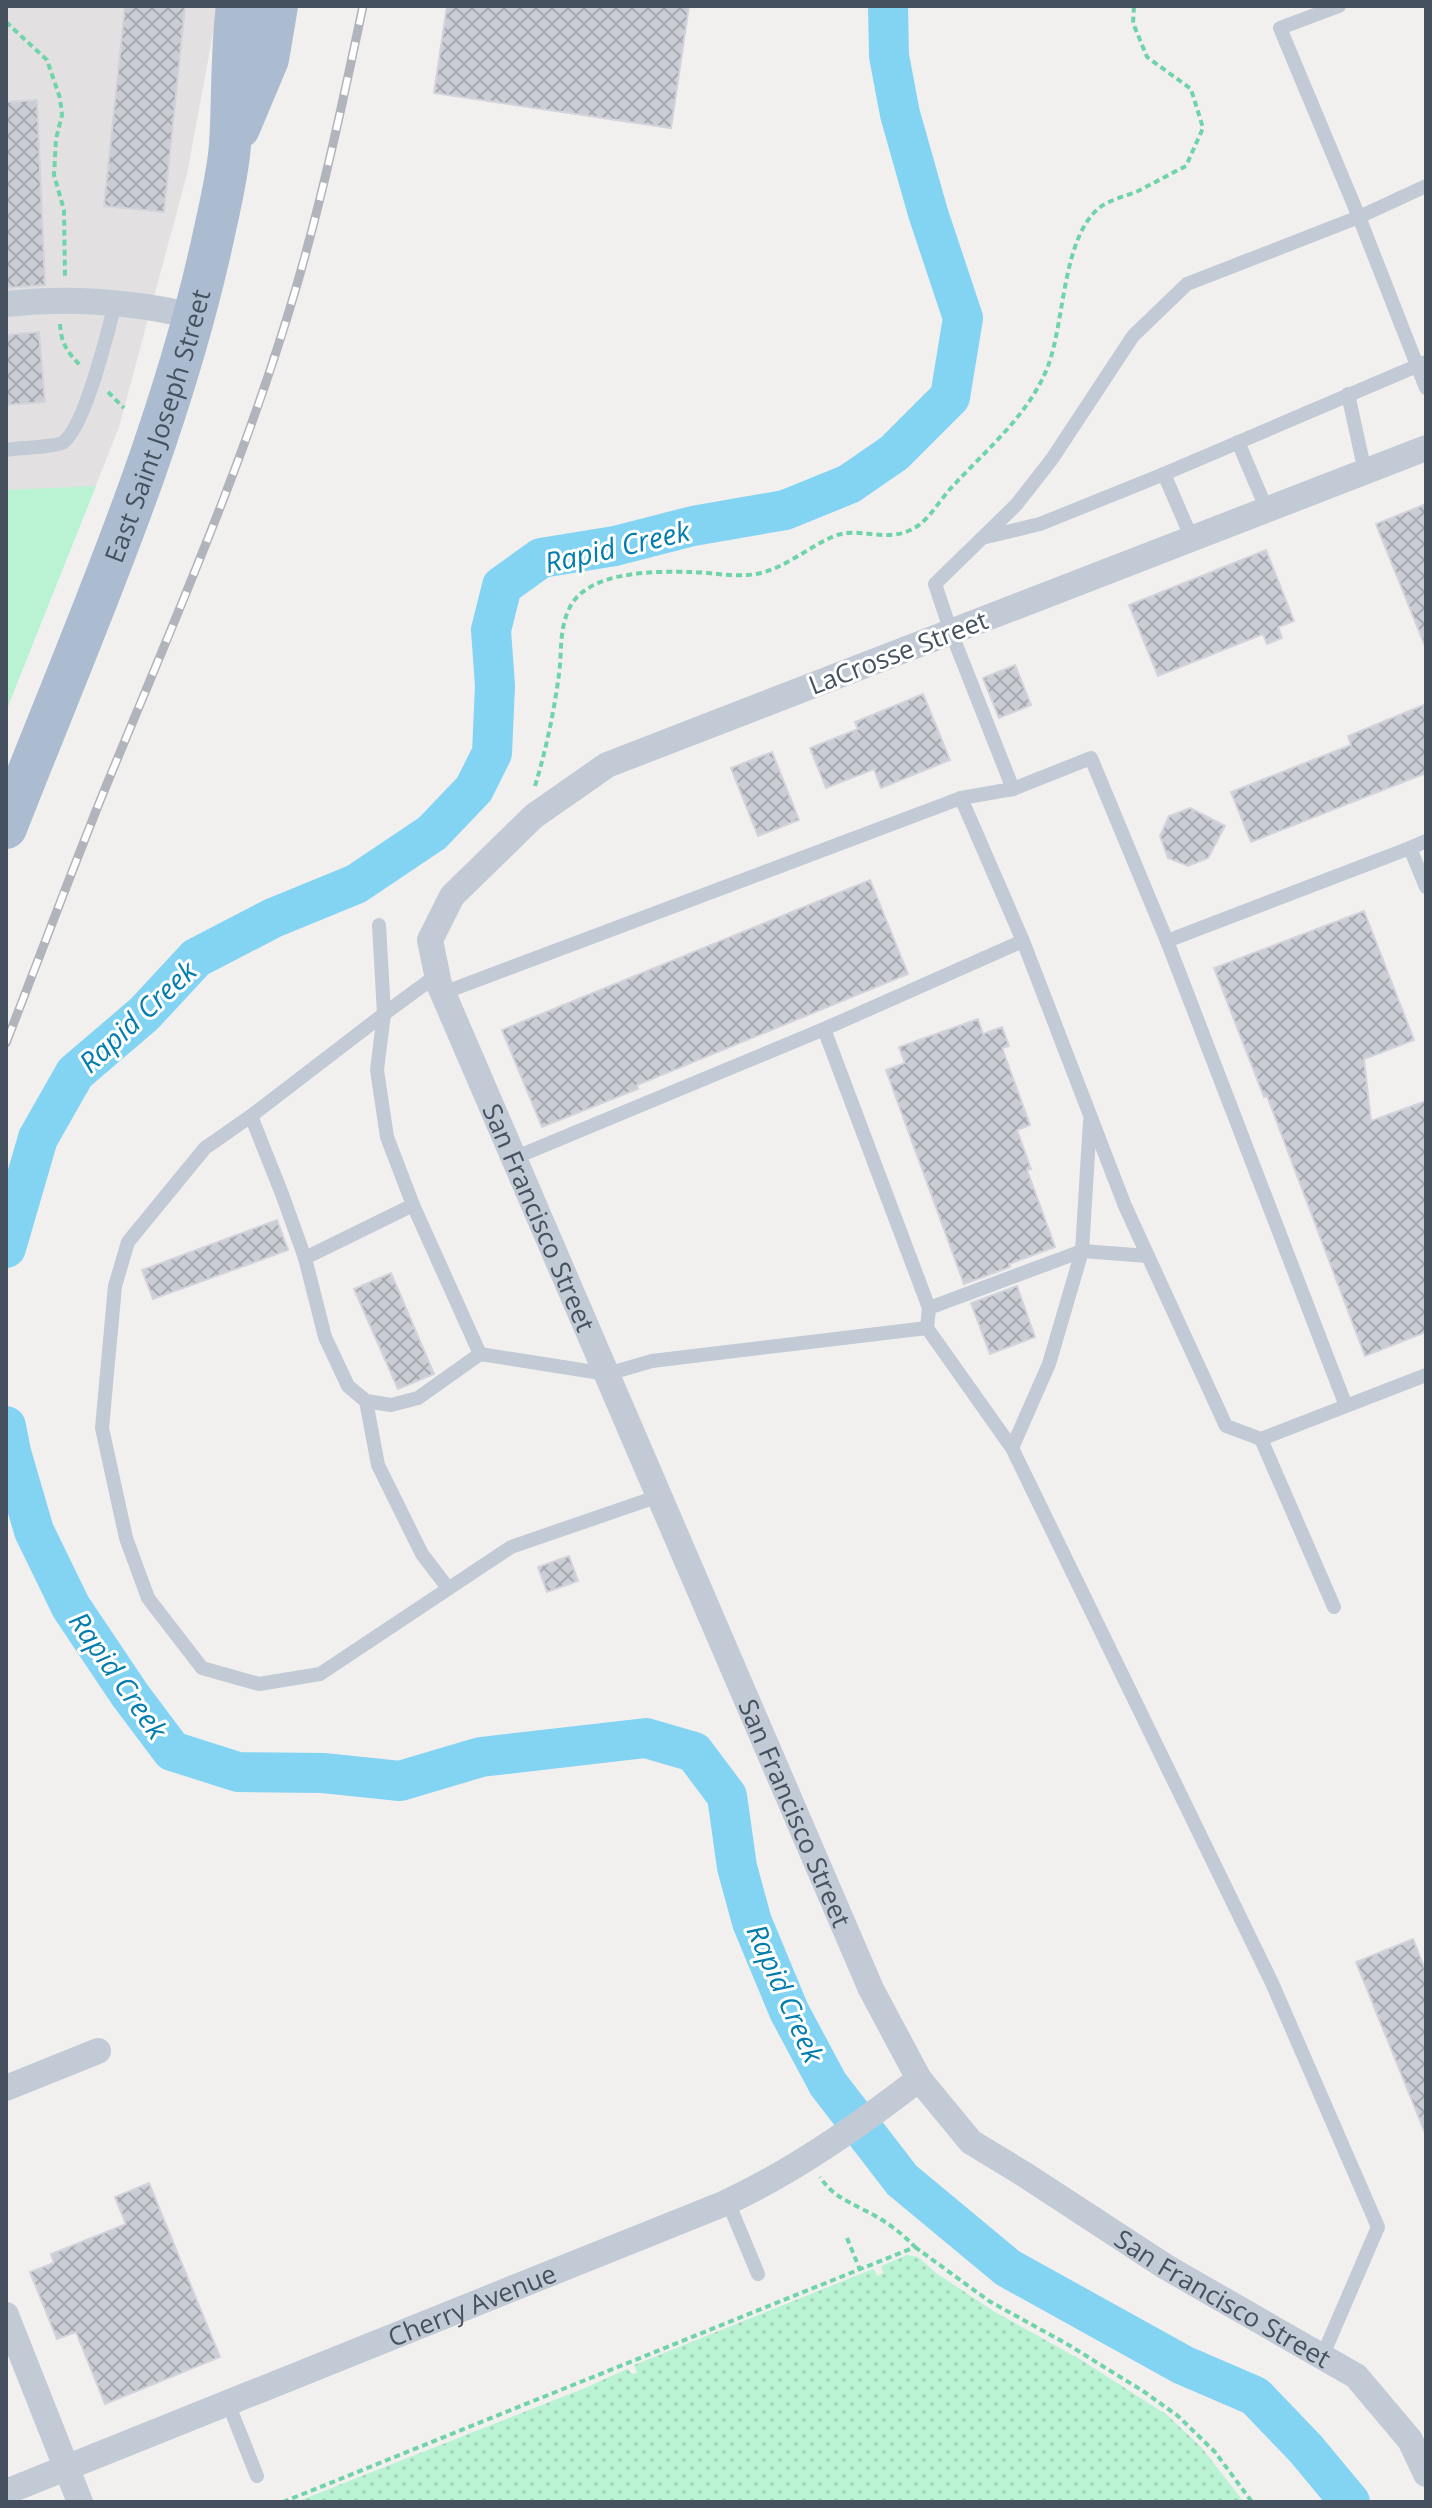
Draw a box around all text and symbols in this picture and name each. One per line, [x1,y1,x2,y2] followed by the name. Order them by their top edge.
[95,285,218,568] street label: East Saint Joseph Street
[541,511,694,581] water label: Rapid Creek
[803,601,993,703] street label: LaCrosse Street
[70,951,205,1080] water label: Rapid Creek
[474,1098,604,1337] street label: San Francisco Street
[61,1604,178,1747] water label: Rapid Creek
[730,1693,860,1932] street label: San Francisco Street
[739,1918,834,2069] water label: Rapid Creek
[1108,2220,1337,2376] street label: San Francisco Street
[382,2255,561,2355] street label: Cherry Avenue

